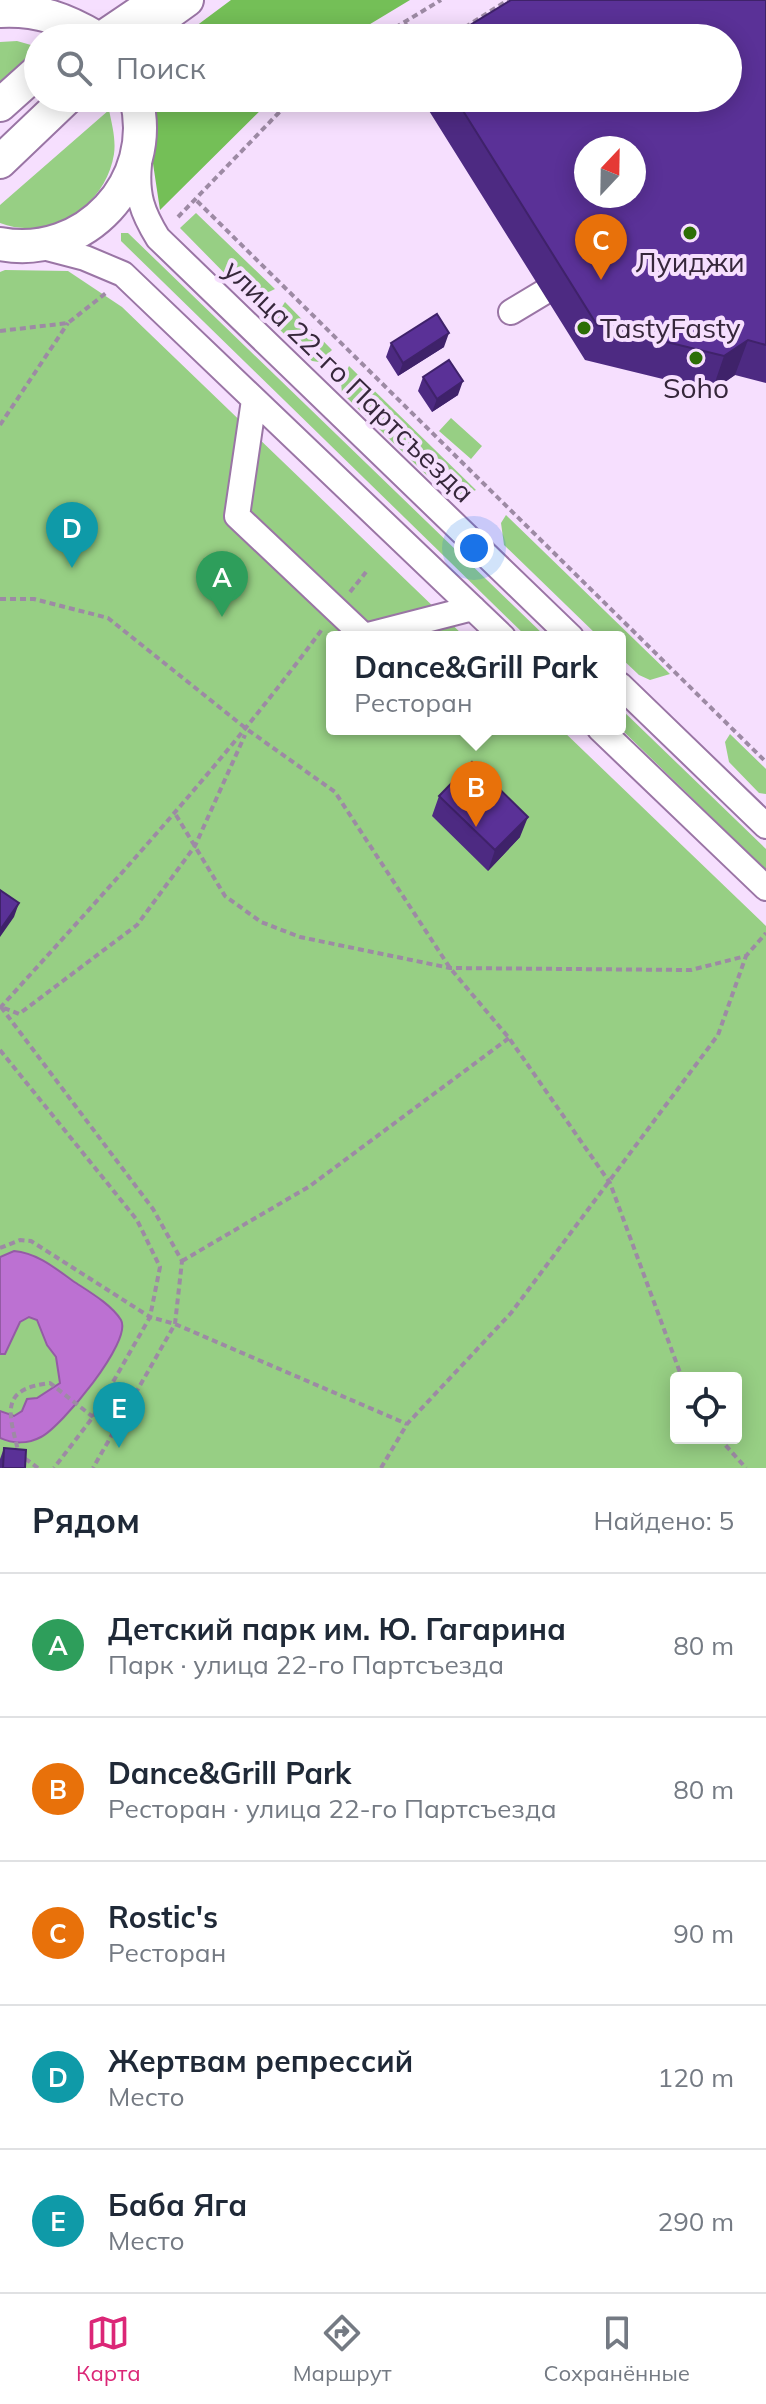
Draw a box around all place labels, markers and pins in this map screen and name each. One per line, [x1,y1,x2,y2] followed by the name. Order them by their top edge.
[575,214,627,280] pin: C
[681,224,699,242] marker: Луиджи
[635,244,745,279] place label: Луиджи
[600,310,741,345] place label: TastyFasty
[575,319,593,337] marker: TastyFasty
[687,349,705,367] marker: Soho
[663,370,729,405] place label: Soho
[46,502,98,568] pin: D
[196,551,248,617] pin: A
[450,761,502,827] pin: B
[93,1382,145,1448] pin: E

